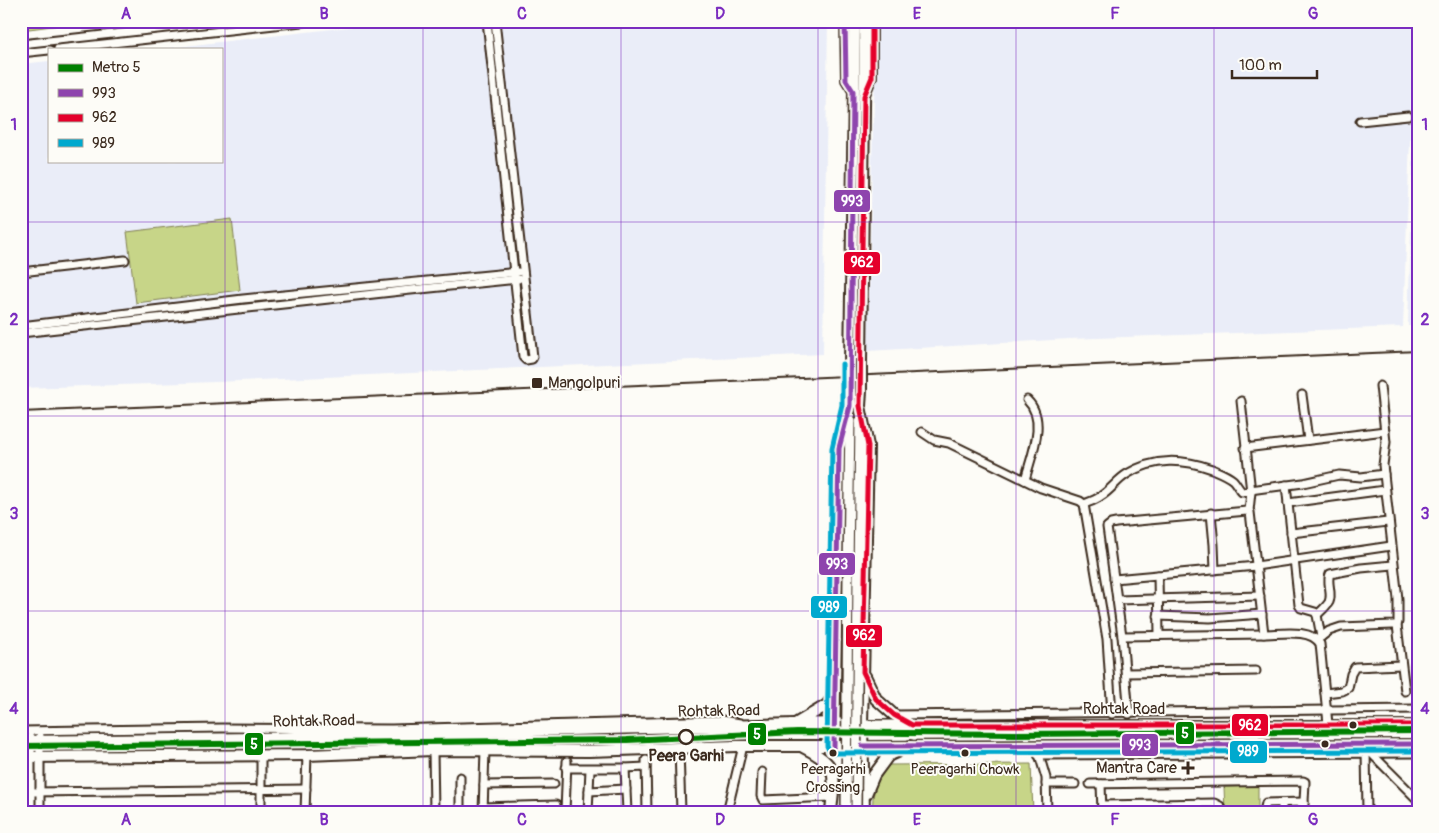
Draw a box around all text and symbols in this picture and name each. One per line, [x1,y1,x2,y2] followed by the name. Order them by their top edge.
[121,4,132,24] text: A
[319,4,329,24] text: B
[517,4,527,24] text: C
[715,4,725,24] text: D
[913,4,922,24] text: E
[1110,4,1120,24] text: F
[1308,4,1319,24] text: G
[48,48,222,162] legend
[1232,48,1316,80] scale bar
[1239,56,1282,75] text: 100 m
[92,58,141,77] text: Metro 5
[92,84,116,103] text: 993
[92,108,117,127] text: 962
[11,115,17,135] text: 1
[1422,115,1428,135] text: 1
[92,134,115,153] text: 989
[833,189,871,213] line badge: 993
[841,193,863,210] text: 993
[843,251,881,275] line badge: 962
[850,254,874,271] text: 962
[10,310,19,330] text: 2
[1421,310,1430,330] text: 2
[548,373,620,393] place label: Mangolpuri
[530,376,544,390] marker: Mangolpuri
[10,504,19,524] text: 3
[1421,504,1430,524] text: 3
[818,552,856,576] line badge: 993
[826,556,848,573] text: 993
[810,595,848,619] line badge: 989
[818,599,840,616] text: 989
[845,624,883,648] line badge: 962
[852,627,876,644] text: 962
[9,699,19,719] text: 4
[1083,699,1165,719] street label: Rohtak Road
[1420,699,1430,719] text: 4
[678,700,760,722] street label: Rohtak Road
[273,710,355,732] street label: Rohtak Road
[1231,713,1269,737] line badge: 962
[1238,717,1262,734] text: 962
[1348,720,1358,730] unlabelled marker
[1175,721,1195,745] line badge: 5
[747,722,767,746] line badge: 5
[1181,725,1189,742] text: 5
[753,726,761,743] text: 5
[678,729,694,745] marker: Peera Garhi
[244,732,264,756] line badge: 5
[1121,733,1159,757] line badge: 993
[250,736,258,753] text: 5
[1129,737,1151,754] text: 993
[1320,739,1330,749] unlabelled marker
[1229,740,1268,764] line badge: 989
[1237,743,1259,760] text: 989
[648,746,724,766] place label: Peera Garhi
[828,748,838,758] marker: Peeragarhi Crossing
[960,748,970,758] marker: Peeragarhi Chowk
[1096,758,1177,778] place label: Mantra Care
[800,760,866,797] place label: Peeragarhi Crossing
[911,760,1020,779] place label: Peeragarhi Chowk
[1181,761,1195,775] marker: Mantra Care
[121,810,132,830] text: A
[319,810,329,830] text: B
[517,810,527,830] text: C
[715,810,725,830] text: D
[913,810,922,830] text: E
[1110,810,1120,830] text: F
[1308,810,1319,830] text: G

